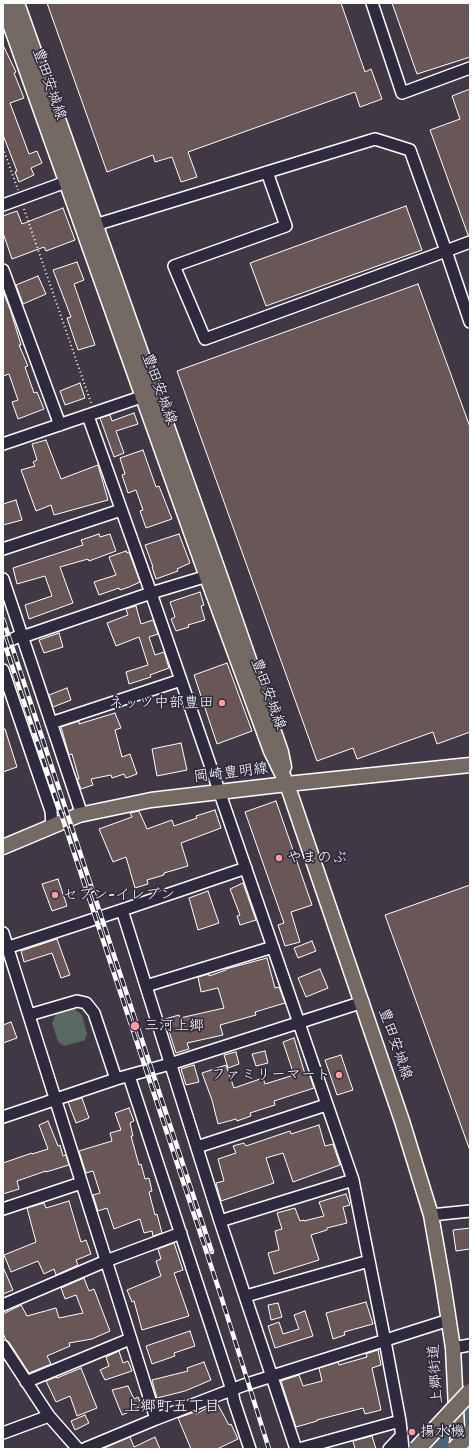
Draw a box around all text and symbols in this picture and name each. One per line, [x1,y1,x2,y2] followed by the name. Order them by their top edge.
[28,46,70,122] street label: 豊田安城線
[138,351,180,427] street label: 豊田安城線
[247,656,289,732] street label: 豊田安城線
[109,694,214,712] place label: ネッツ中部豊田
[217,698,227,708] marker: ネッツ中部豊田
[193,759,269,787] street label: 岡崎豊明線
[287,849,347,867] place label: やまのぶ
[274,853,284,863] marker: やまのぶ
[63,886,175,904] place label: セブン-イレブン
[50,890,60,900] marker: セブン-イレブン
[374,1006,416,1082] street label: 豊田安城線
[144,1017,204,1035] place label: 三河上郷
[129,1020,141,1032] marker: 三河上郷
[211,1066,331,1084] place label: ファミリーマート
[334,1070,344,1080] marker: ファミリーマート
[425,1343,447,1405] street label: 上郷街道
[124,1397,220,1417] district label: 上郷町五丁目
[420,1423,465,1441] place label: 揚水機
[407,1427,417,1437] marker: 揚水機

